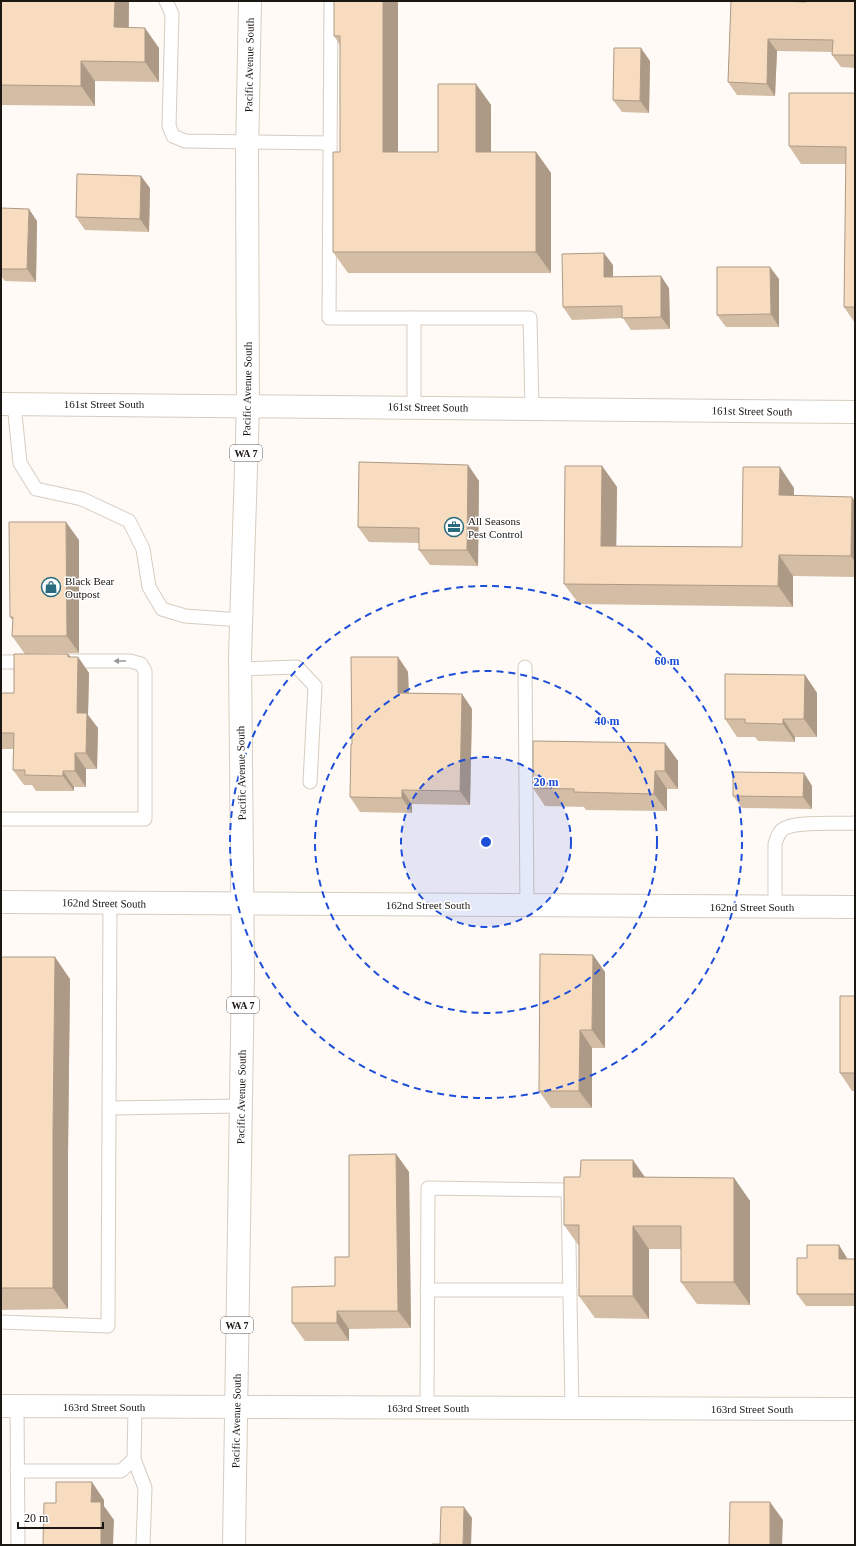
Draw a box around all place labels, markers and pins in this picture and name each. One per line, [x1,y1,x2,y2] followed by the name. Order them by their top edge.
[468,515,523,540] place label: All Seasons Pest Control
[443,516,465,538] office icon: All Seasons Pest Control
[65,575,115,600] place label: Black Bear Outpost
[40,576,62,598] shop icon: Black Bear Outpost
[479,835,493,849] centre of rings

